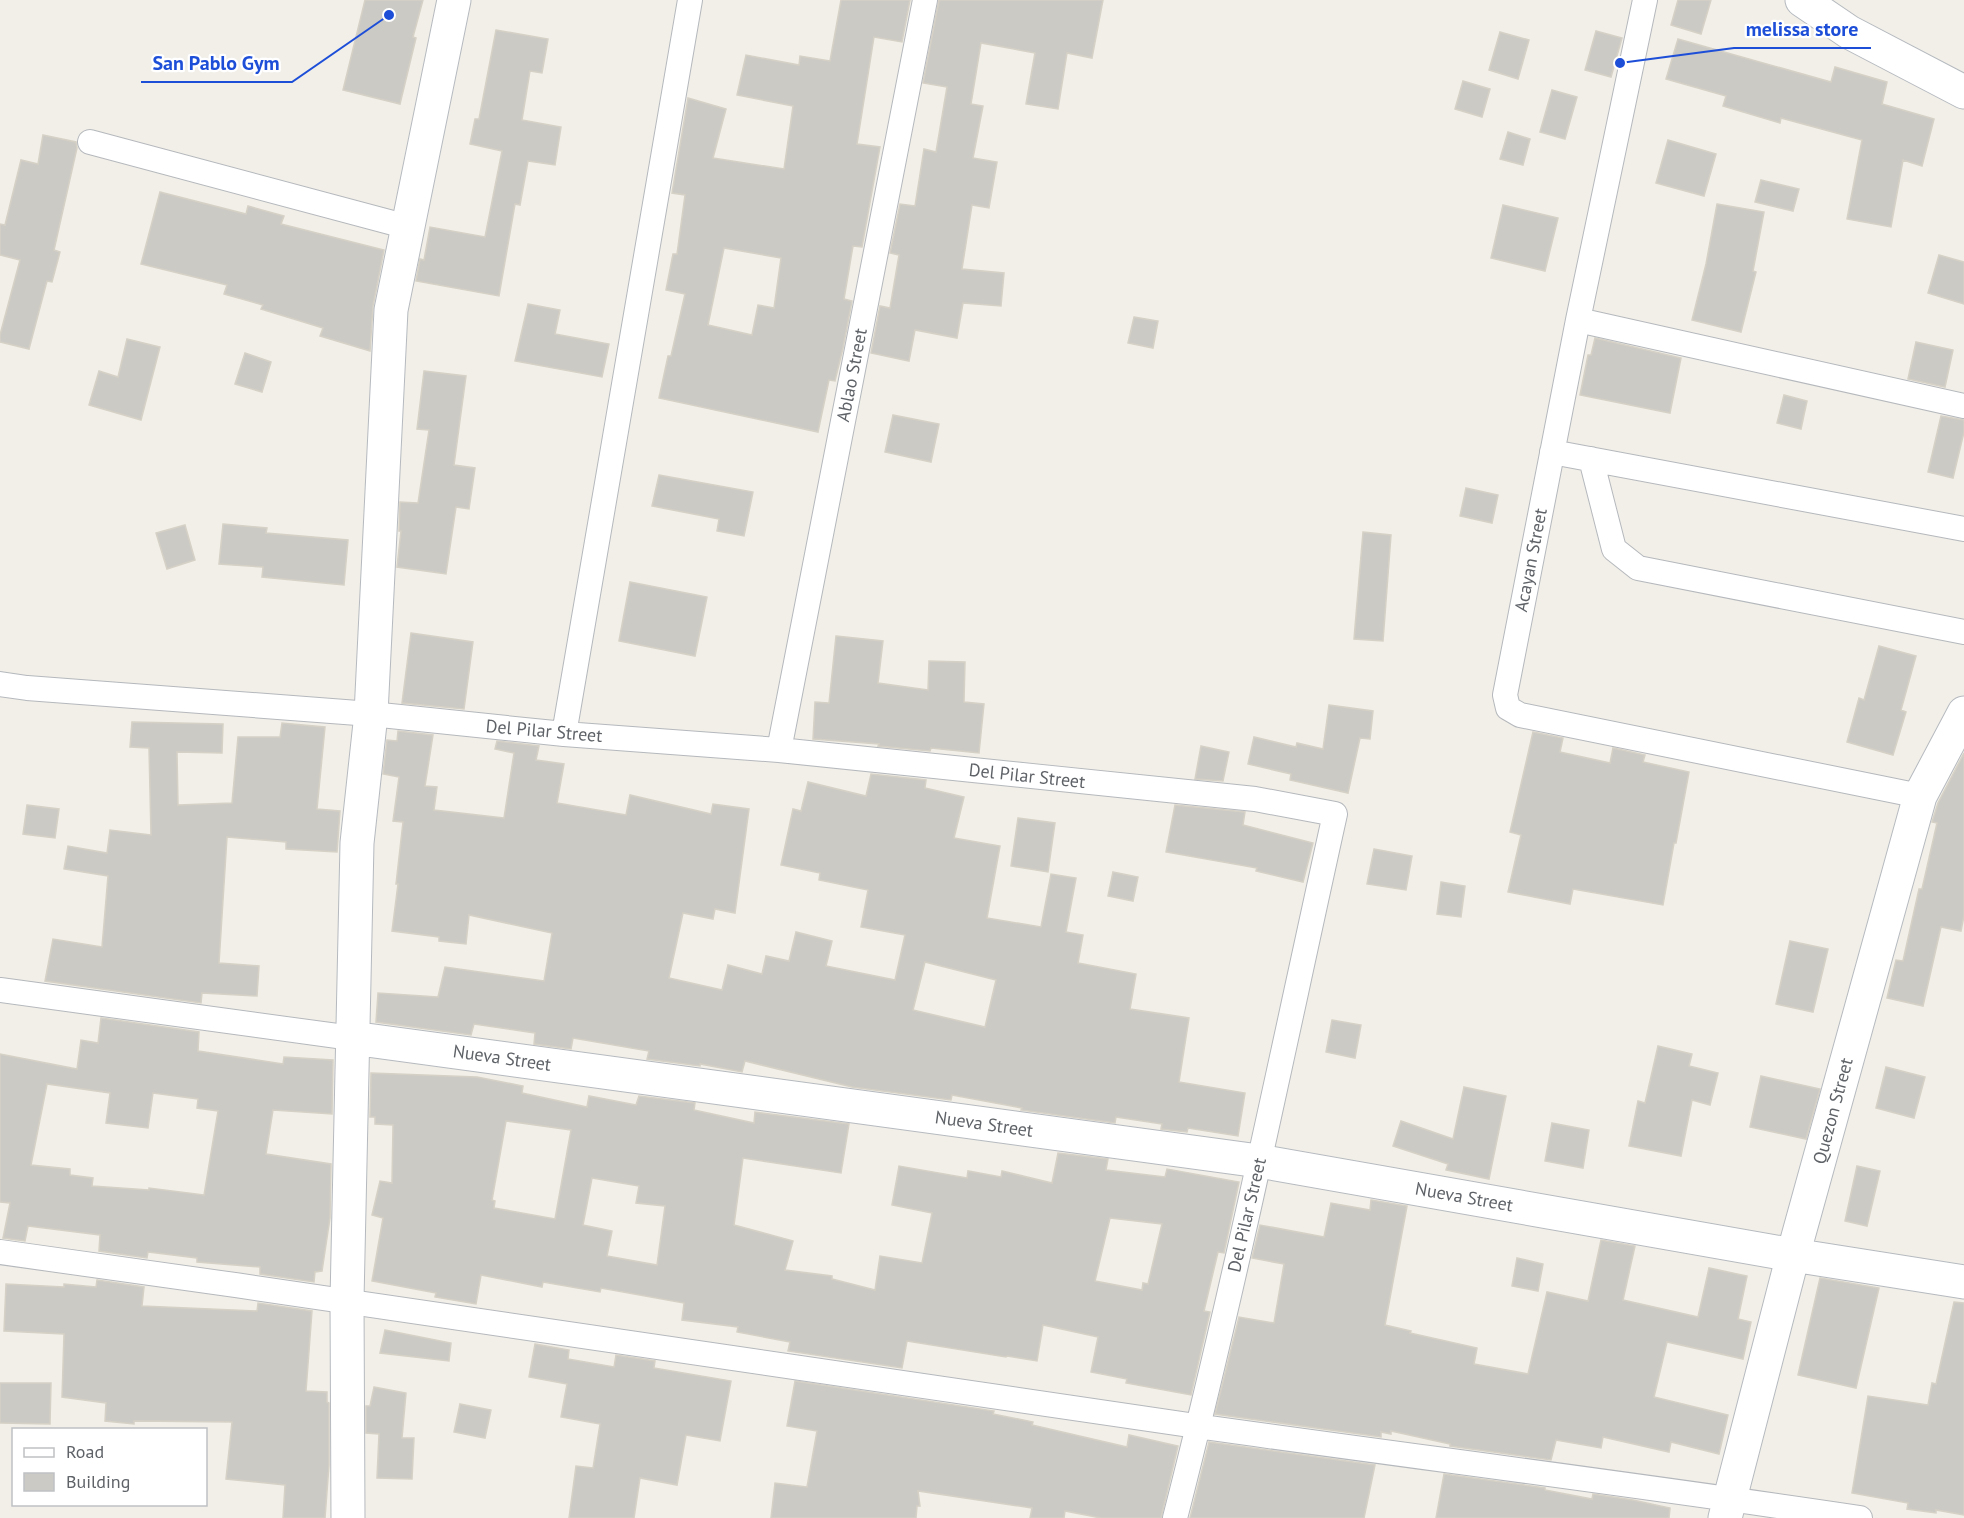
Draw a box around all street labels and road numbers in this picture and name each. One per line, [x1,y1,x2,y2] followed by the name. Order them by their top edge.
[831,326,872,424] street label: Ablao Street
[1509,506,1552,614] street label: Acayan Street
[485,714,603,747] street label: Del Pilar Street
[968,758,1086,793] street label: Del Pilar Street
[451,1039,553,1076] street label: Nueva Street
[1807,1055,1858,1166] street label: Quezon Street
[933,1105,1035,1142] street label: Nueva Street
[1222,1155,1271,1274] street label: Del Pilar Street
[1413,1177,1515,1216] street label: Nueva Street

